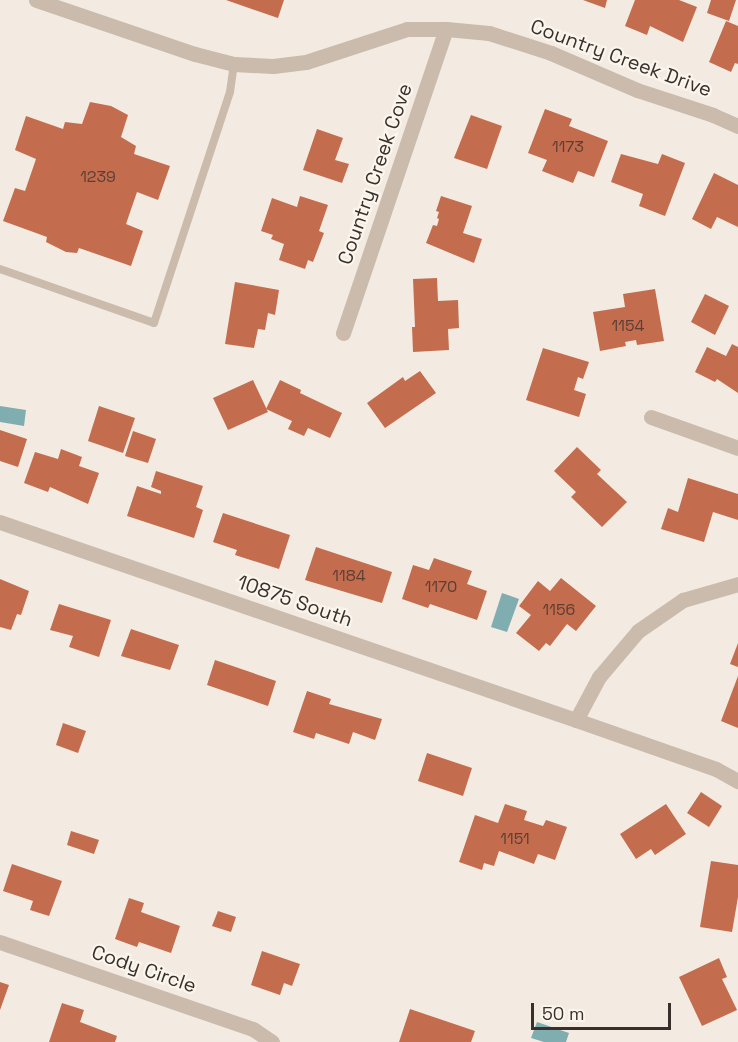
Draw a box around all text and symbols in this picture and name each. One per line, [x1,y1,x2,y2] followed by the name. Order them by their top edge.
[527,14,715,102] street label: Country Creek Drive
[333,80,417,268] street label: Country Creek Cove
[552,137,584,157] house number: 1173
[80,167,116,187] house number: 1239
[612,316,644,336] house number: 1154
[332,566,366,586] house number: 1184
[234,570,356,632] street label: 10875 South
[425,577,457,597] house number: 1170
[543,600,575,620] house number: 1156
[500,829,530,849] house number: 1151
[89,940,199,998] street label: Cody Circle
[534,991,674,1029] scale bar
[542,1002,584,1025] text: 50 m

